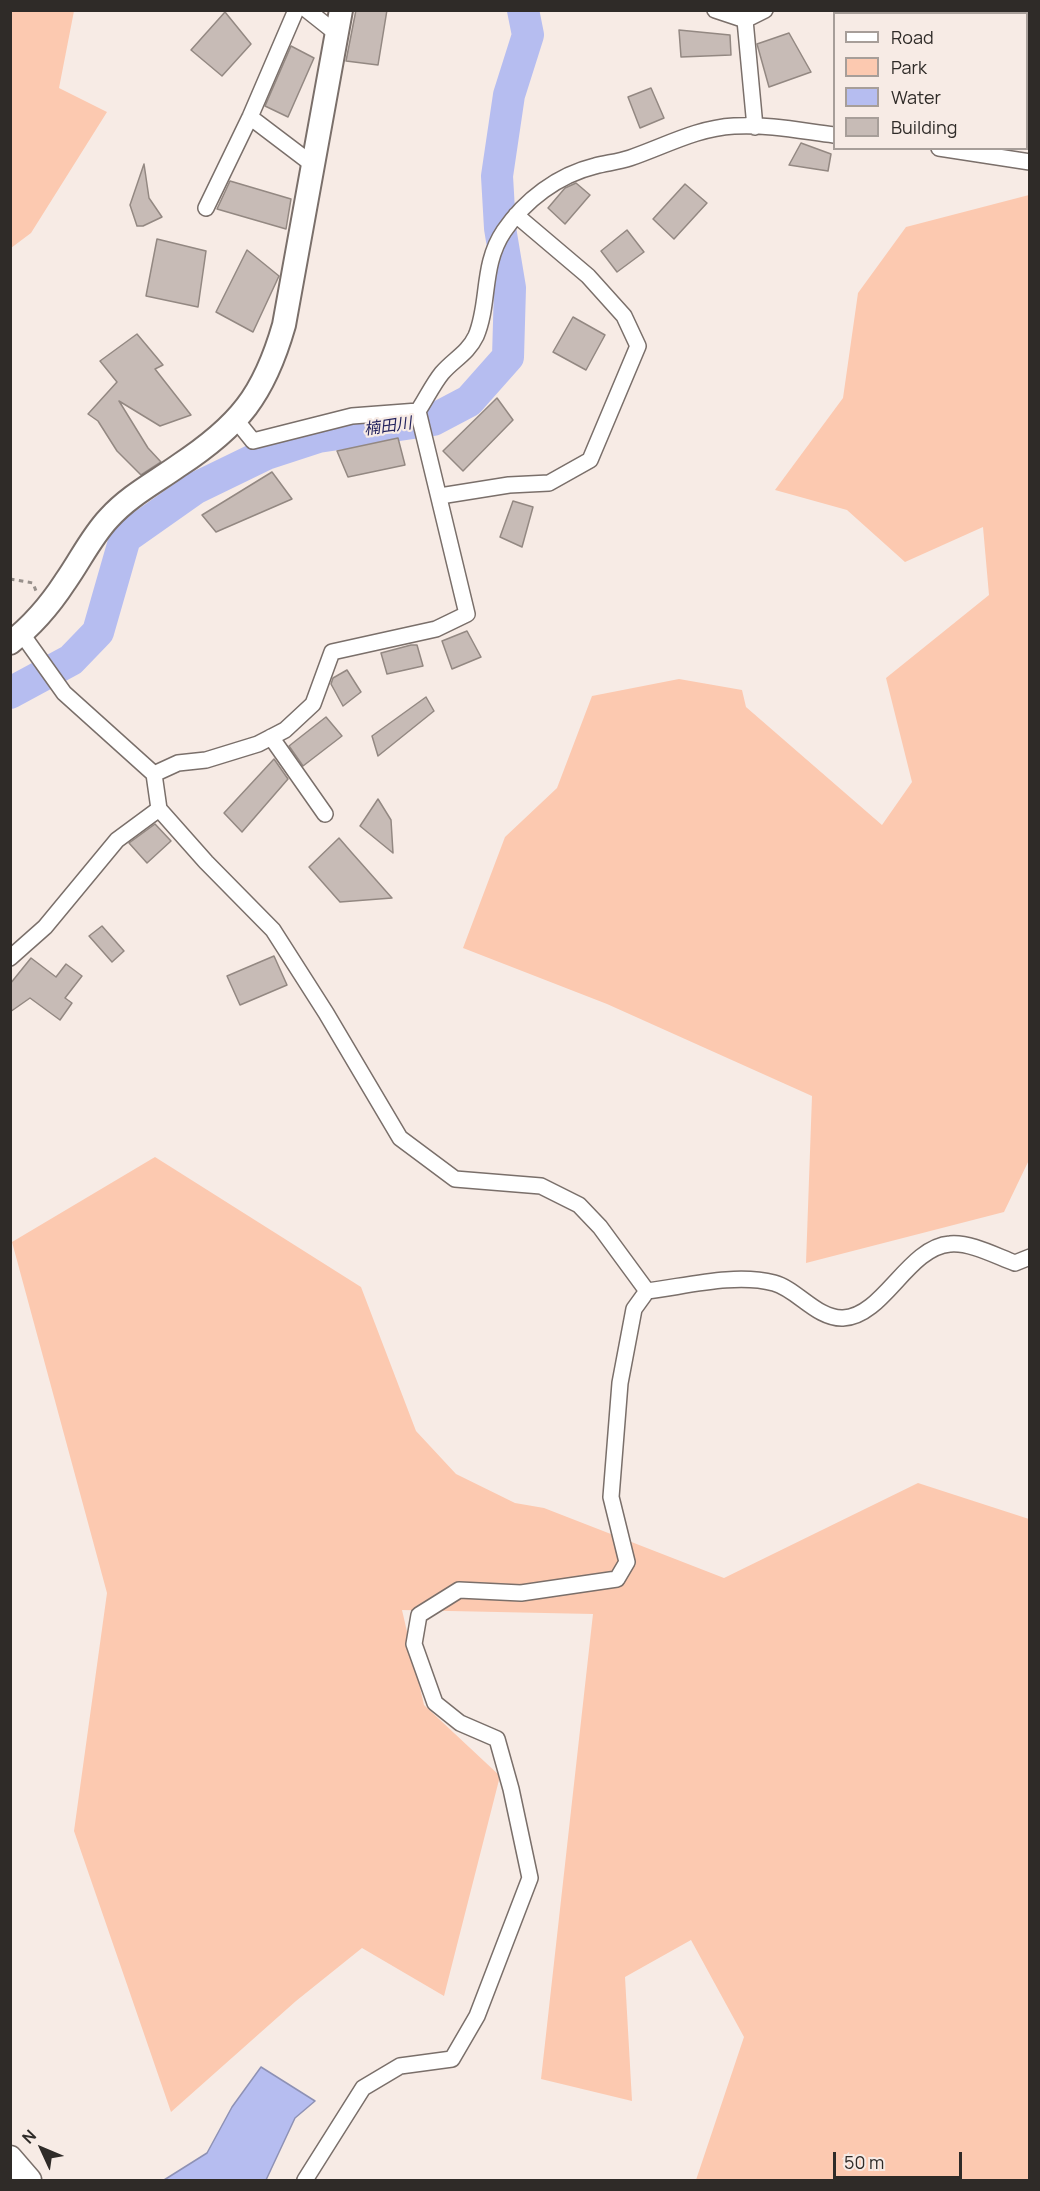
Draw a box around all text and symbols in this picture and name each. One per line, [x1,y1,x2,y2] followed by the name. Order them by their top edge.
[833,12,1028,150] legend
[891,25,934,49] text: Road
[891,55,927,79] text: Park
[891,85,941,109] text: Water
[891,115,957,139] text: Building
[363,414,413,440] water label: 楠田川
[12,2119,72,2179] north arrow
[17,2125,41,2148] text: N
[836,2140,965,2178] scale bar
[844,2150,884,2174] text: 50 m

